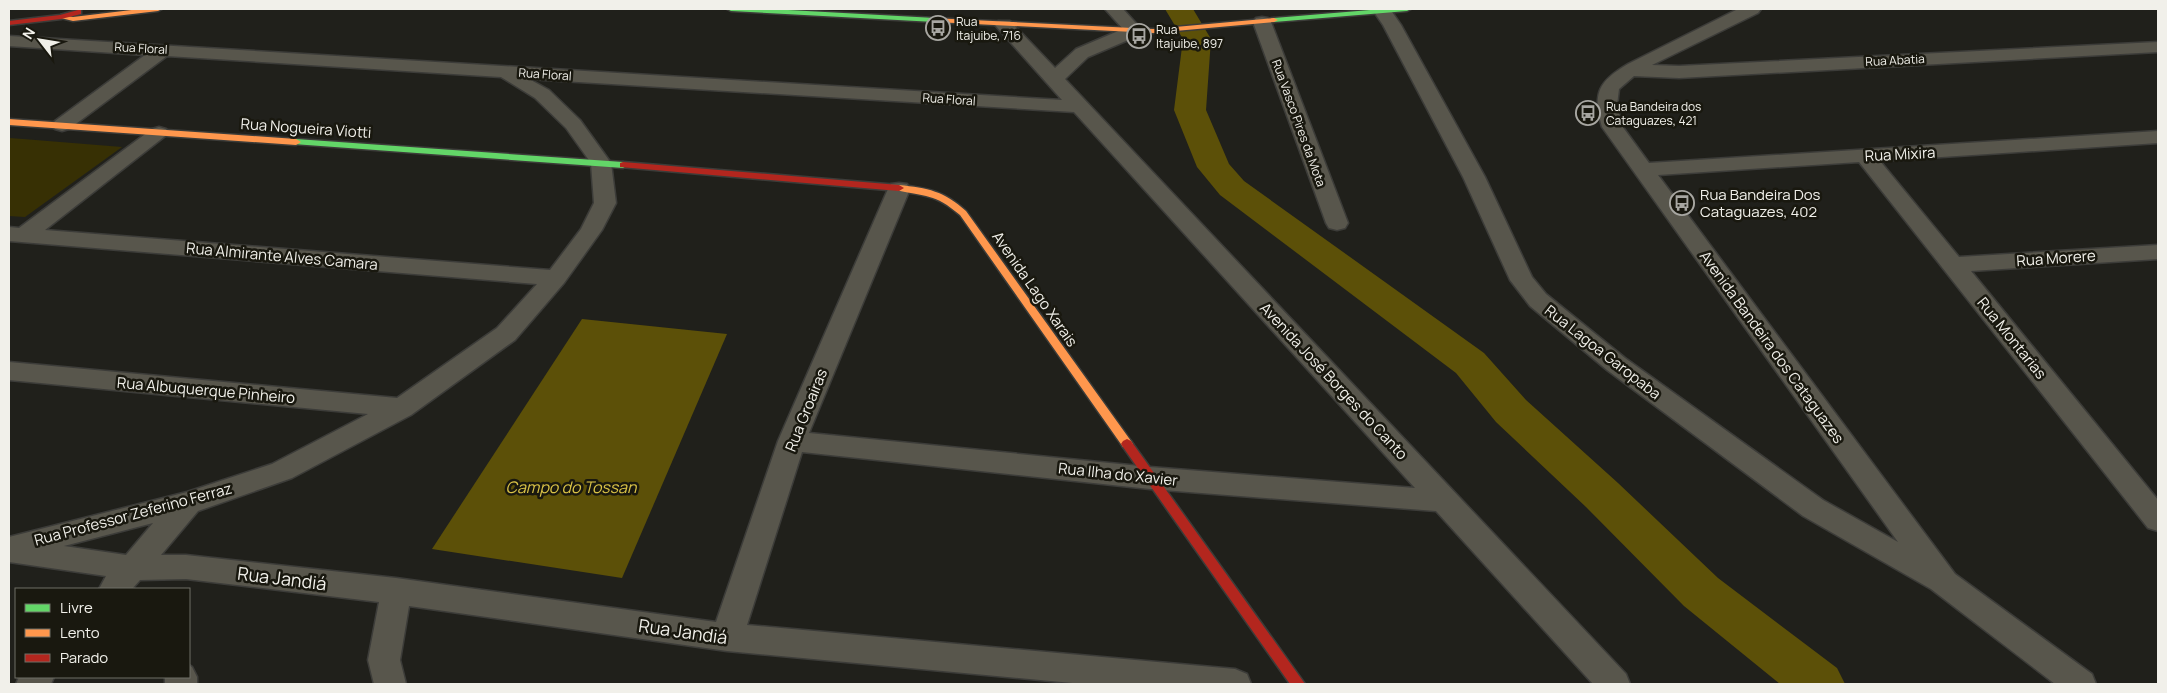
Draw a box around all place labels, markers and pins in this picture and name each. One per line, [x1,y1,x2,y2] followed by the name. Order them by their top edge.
[956,13,1021,44] place label: Rua Itajuibe, 716
[925,15,951,41] bus stop icon: Rua Itajuibe, 716
[1156,21,1223,52] place label: Rua Itajuibe, 897
[1126,23,1152,49] bus stop icon: Rua Itajuibe, 897
[1606,98,1701,129] place label: Rua Bandeira dos Cataguazes, 421
[1575,100,1601,126] bus stop icon: Rua Bandeira dos Cataguazes, 421
[1700,184,1821,222] place label: Rua Bandeira Dos Cataguazes, 402
[1669,190,1695,216] bus stop icon: Rua Bandeira Dos Cataguazes, 402

